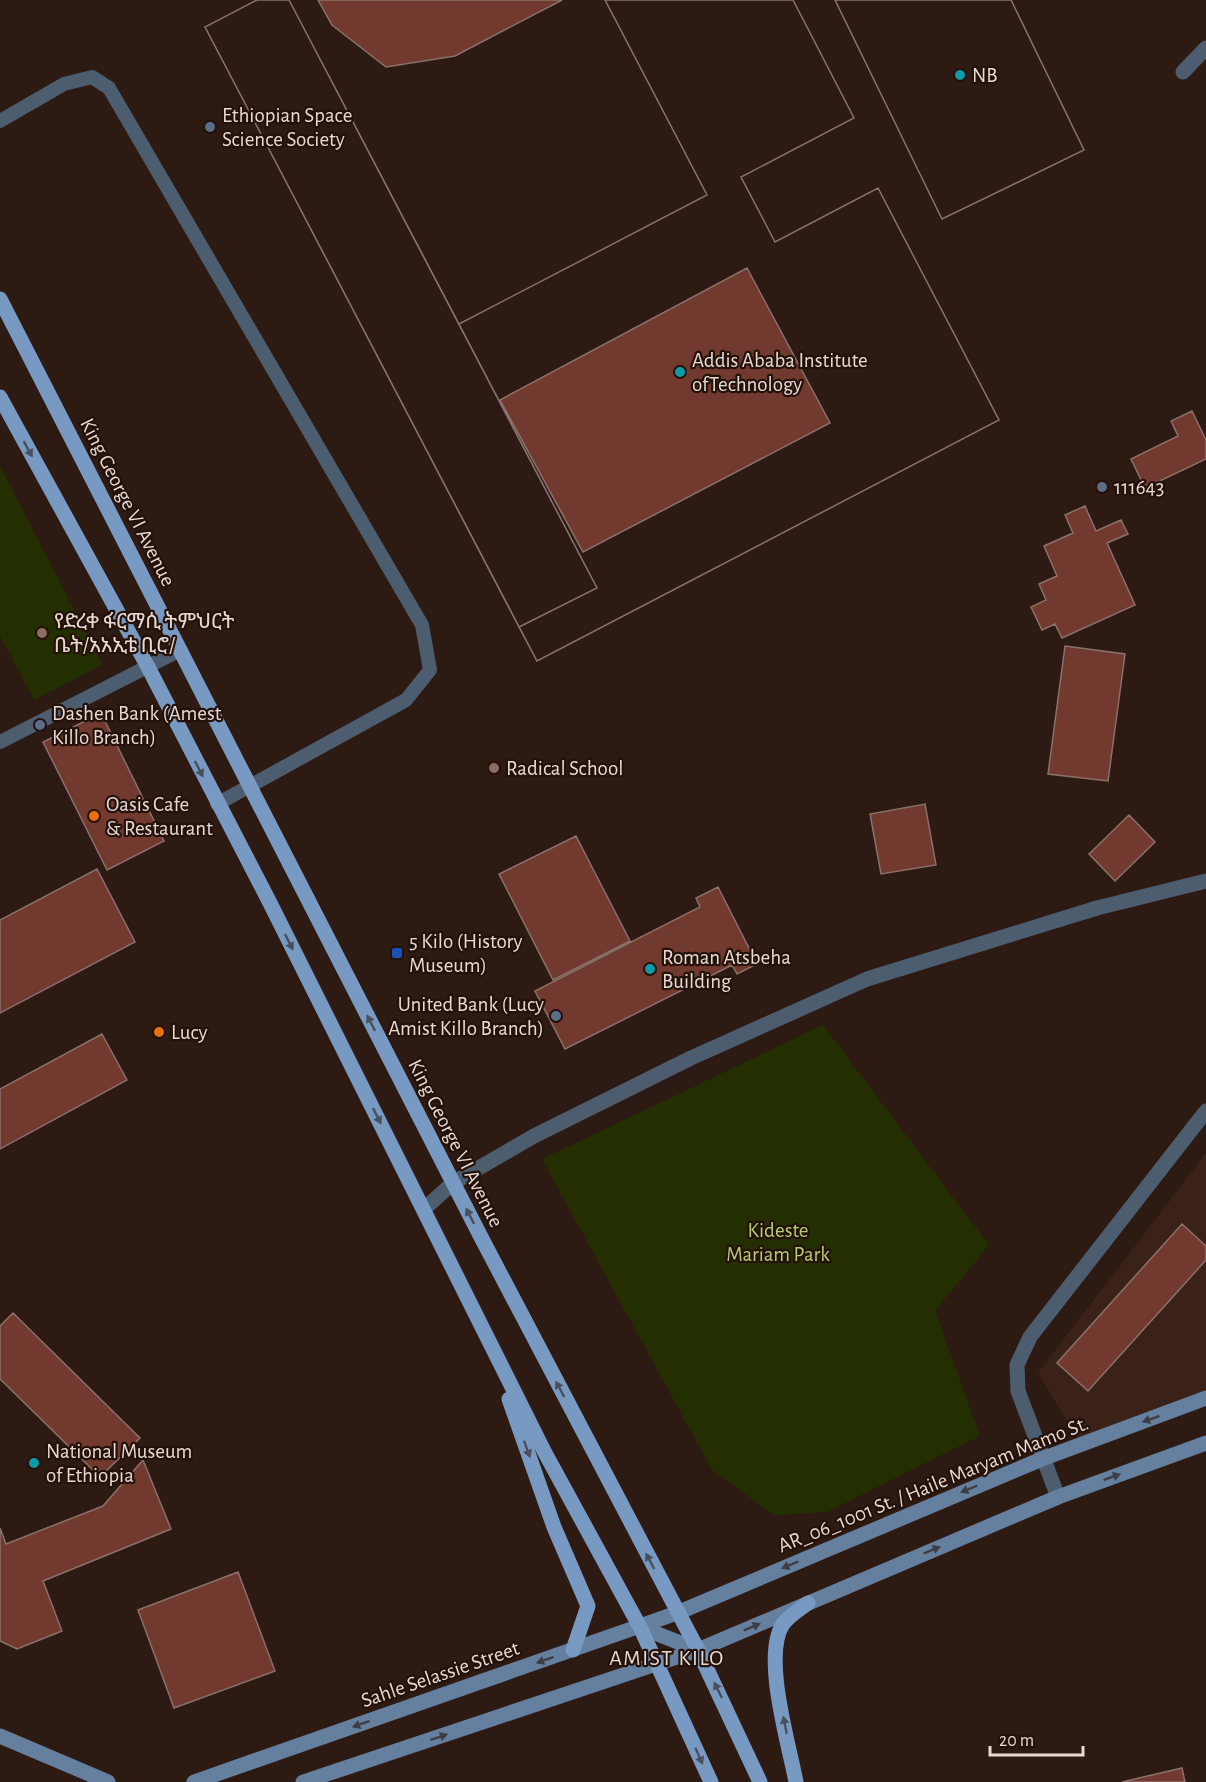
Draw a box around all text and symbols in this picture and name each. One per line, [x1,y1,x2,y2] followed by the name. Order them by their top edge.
[972,65,998,86] place label: NB
[953,68,967,82] marker: NB
[222,105,352,150] place label: Ethiopian Space Science Society
[203,120,217,134] marker: Ethiopian Space Science Society
[692,350,868,395] place label: Addis Ababa Institute ofTechnology
[673,365,687,379] marker: Addis Ababa Institute ofTechnology
[76,415,179,590] street label: King George VI Avenue
[23,440,33,457] one-way arrow
[1114,477,1164,498] place label: 111643
[1095,480,1109,494] marker: 111643
[54,611,235,656] place label: የድረቀ ፋርማሲ ትምህርት ቤት/አአኢቴ ቢሮ/
[35,626,49,640] marker: የድረቀ ፋርማሲ ትምህርት ቤት/አአኢቴ ቢሮ/
[52,703,222,748] place label: Dashen Bank (Amest Killo Branch)
[33,718,47,732] marker: Dashen Bank (Amest Killo Branch)
[506,758,623,779] place label: Radical School
[195,760,204,777] one-way arrow
[487,761,501,775] marker: Radical School
[106,794,213,839] place label: Oasis Cafe & Restaurant
[87,809,101,823] marker: Oasis Cafe & Restaurant
[409,931,523,976] place label: 5 Kilo (History Museum)
[284,933,294,950] one-way arrow
[390,946,404,960] marker: 5 Kilo (History Museum)
[662,947,791,992] place label: Roman Atsbeha Building
[643,962,657,976] marker: Roman Atsbeha Building
[388,994,544,1039] place label: United Bank (Lucy Amist Killo Branch)
[549,1009,563,1023] marker: United Bank (Lucy Amist Killo Branch)
[366,1015,376,1032] one-way arrow
[171,1022,207,1043] place label: Lucy
[152,1025,166,1039] marker: Lucy
[404,1056,507,1231] street label: King George VI Avenue
[372,1107,382,1124] one-way arrow
[465,1207,475,1224] one-way arrow
[726,1220,830,1265] park label: Kideste Mariam Park
[555,1380,565,1397] one-way arrow
[775,1412,1091,1557] street label: AR_06_1001 St. / Haile Maryam Mamo St.
[1142,1414,1160,1424] one-way arrow
[522,1440,532,1458] one-way arrow
[46,1441,192,1486] place label: National Museum of Ethiopia
[27,1456,41,1470] marker: National Museum of Ethiopia
[1103,1472,1121,1482] one-way arrow
[960,1484,978,1494] one-way arrow
[923,1545,941,1555] one-way arrow
[645,1553,655,1570] one-way arrow
[780,1560,798,1570] one-way arrow
[743,1621,761,1631] one-way arrow
[358,1637,522,1711] street label: Sahle Selassie Street
[609,1647,725,1669] district label: AMIST KILO
[536,1656,554,1666] one-way arrow
[714,1682,723,1699] one-way arrow
[780,1715,789,1734] one-way arrow
[990,1719,1083,1757] scale bar
[352,1720,370,1729] one-way arrow
[430,1732,448,1741] one-way arrow
[999,1732,1034,1750] text: 20 m
[694,1747,704,1765] one-way arrow

